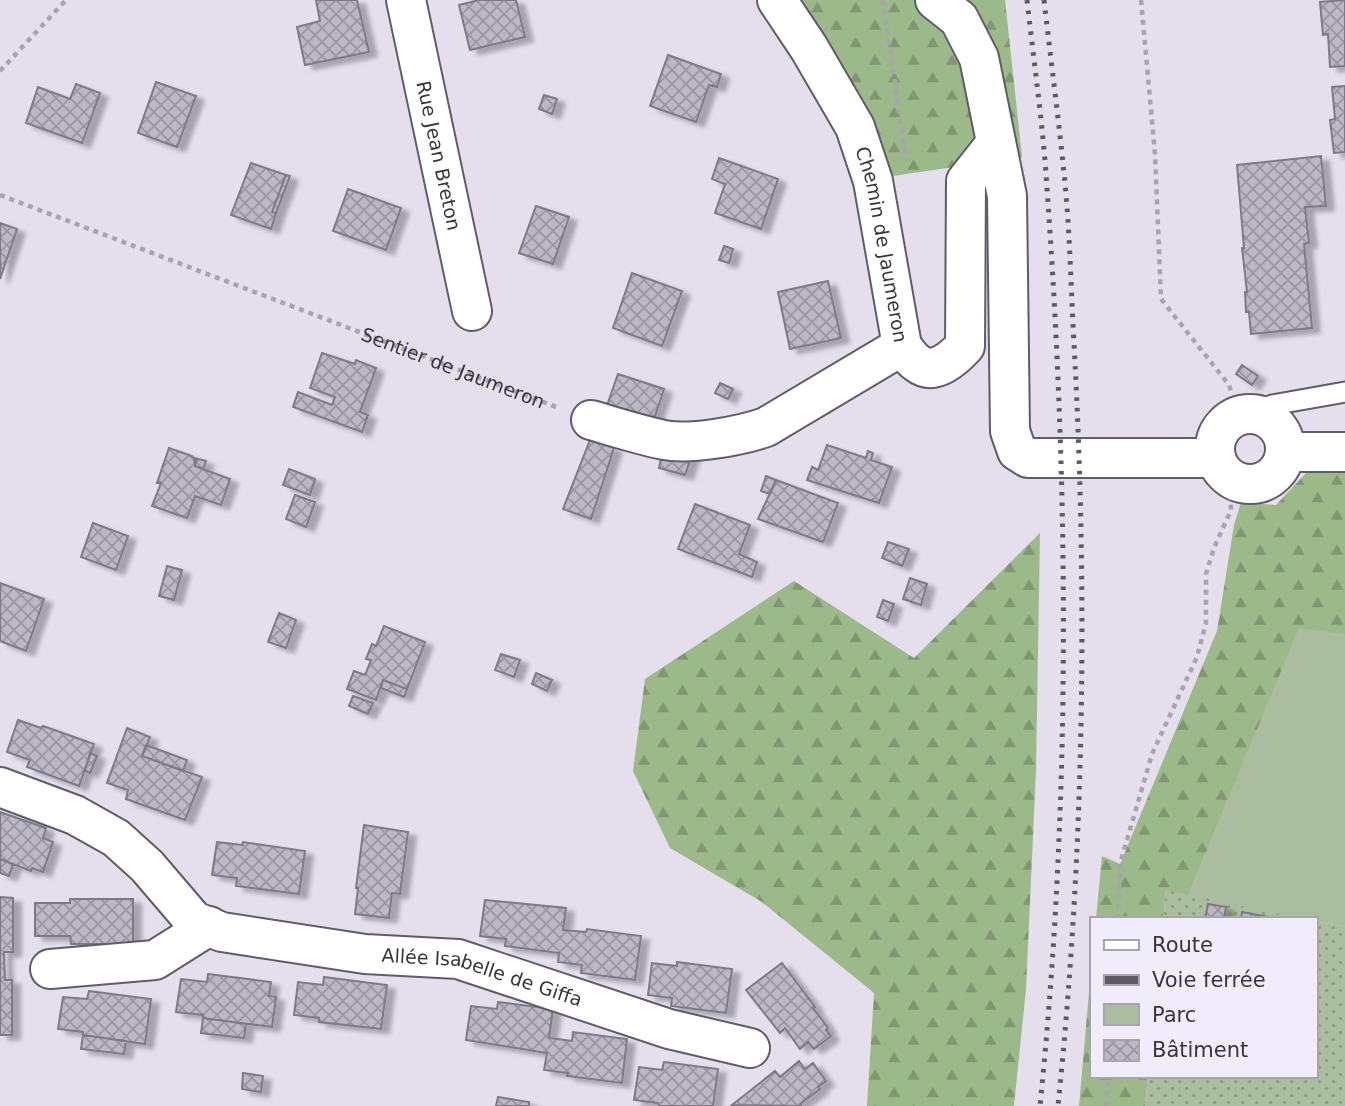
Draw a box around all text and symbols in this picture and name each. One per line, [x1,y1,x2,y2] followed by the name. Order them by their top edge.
[412,79,466,232] street label: Rue Jean Breton
[851,144,912,344] street label: Chemin de Jaumeron
[358,323,548,413] street label: Sentier de Jaumeron
[1090,917,1317,1078] legend
[1152,933,1213,957] text: Route
[381,944,585,1010] street label: Allée Isabelle de Giffa
[1152,968,1266,992] text: Voie ferrée
[1152,1003,1196,1027] text: Parc
[1152,1038,1248,1062] text: Bâtiment

